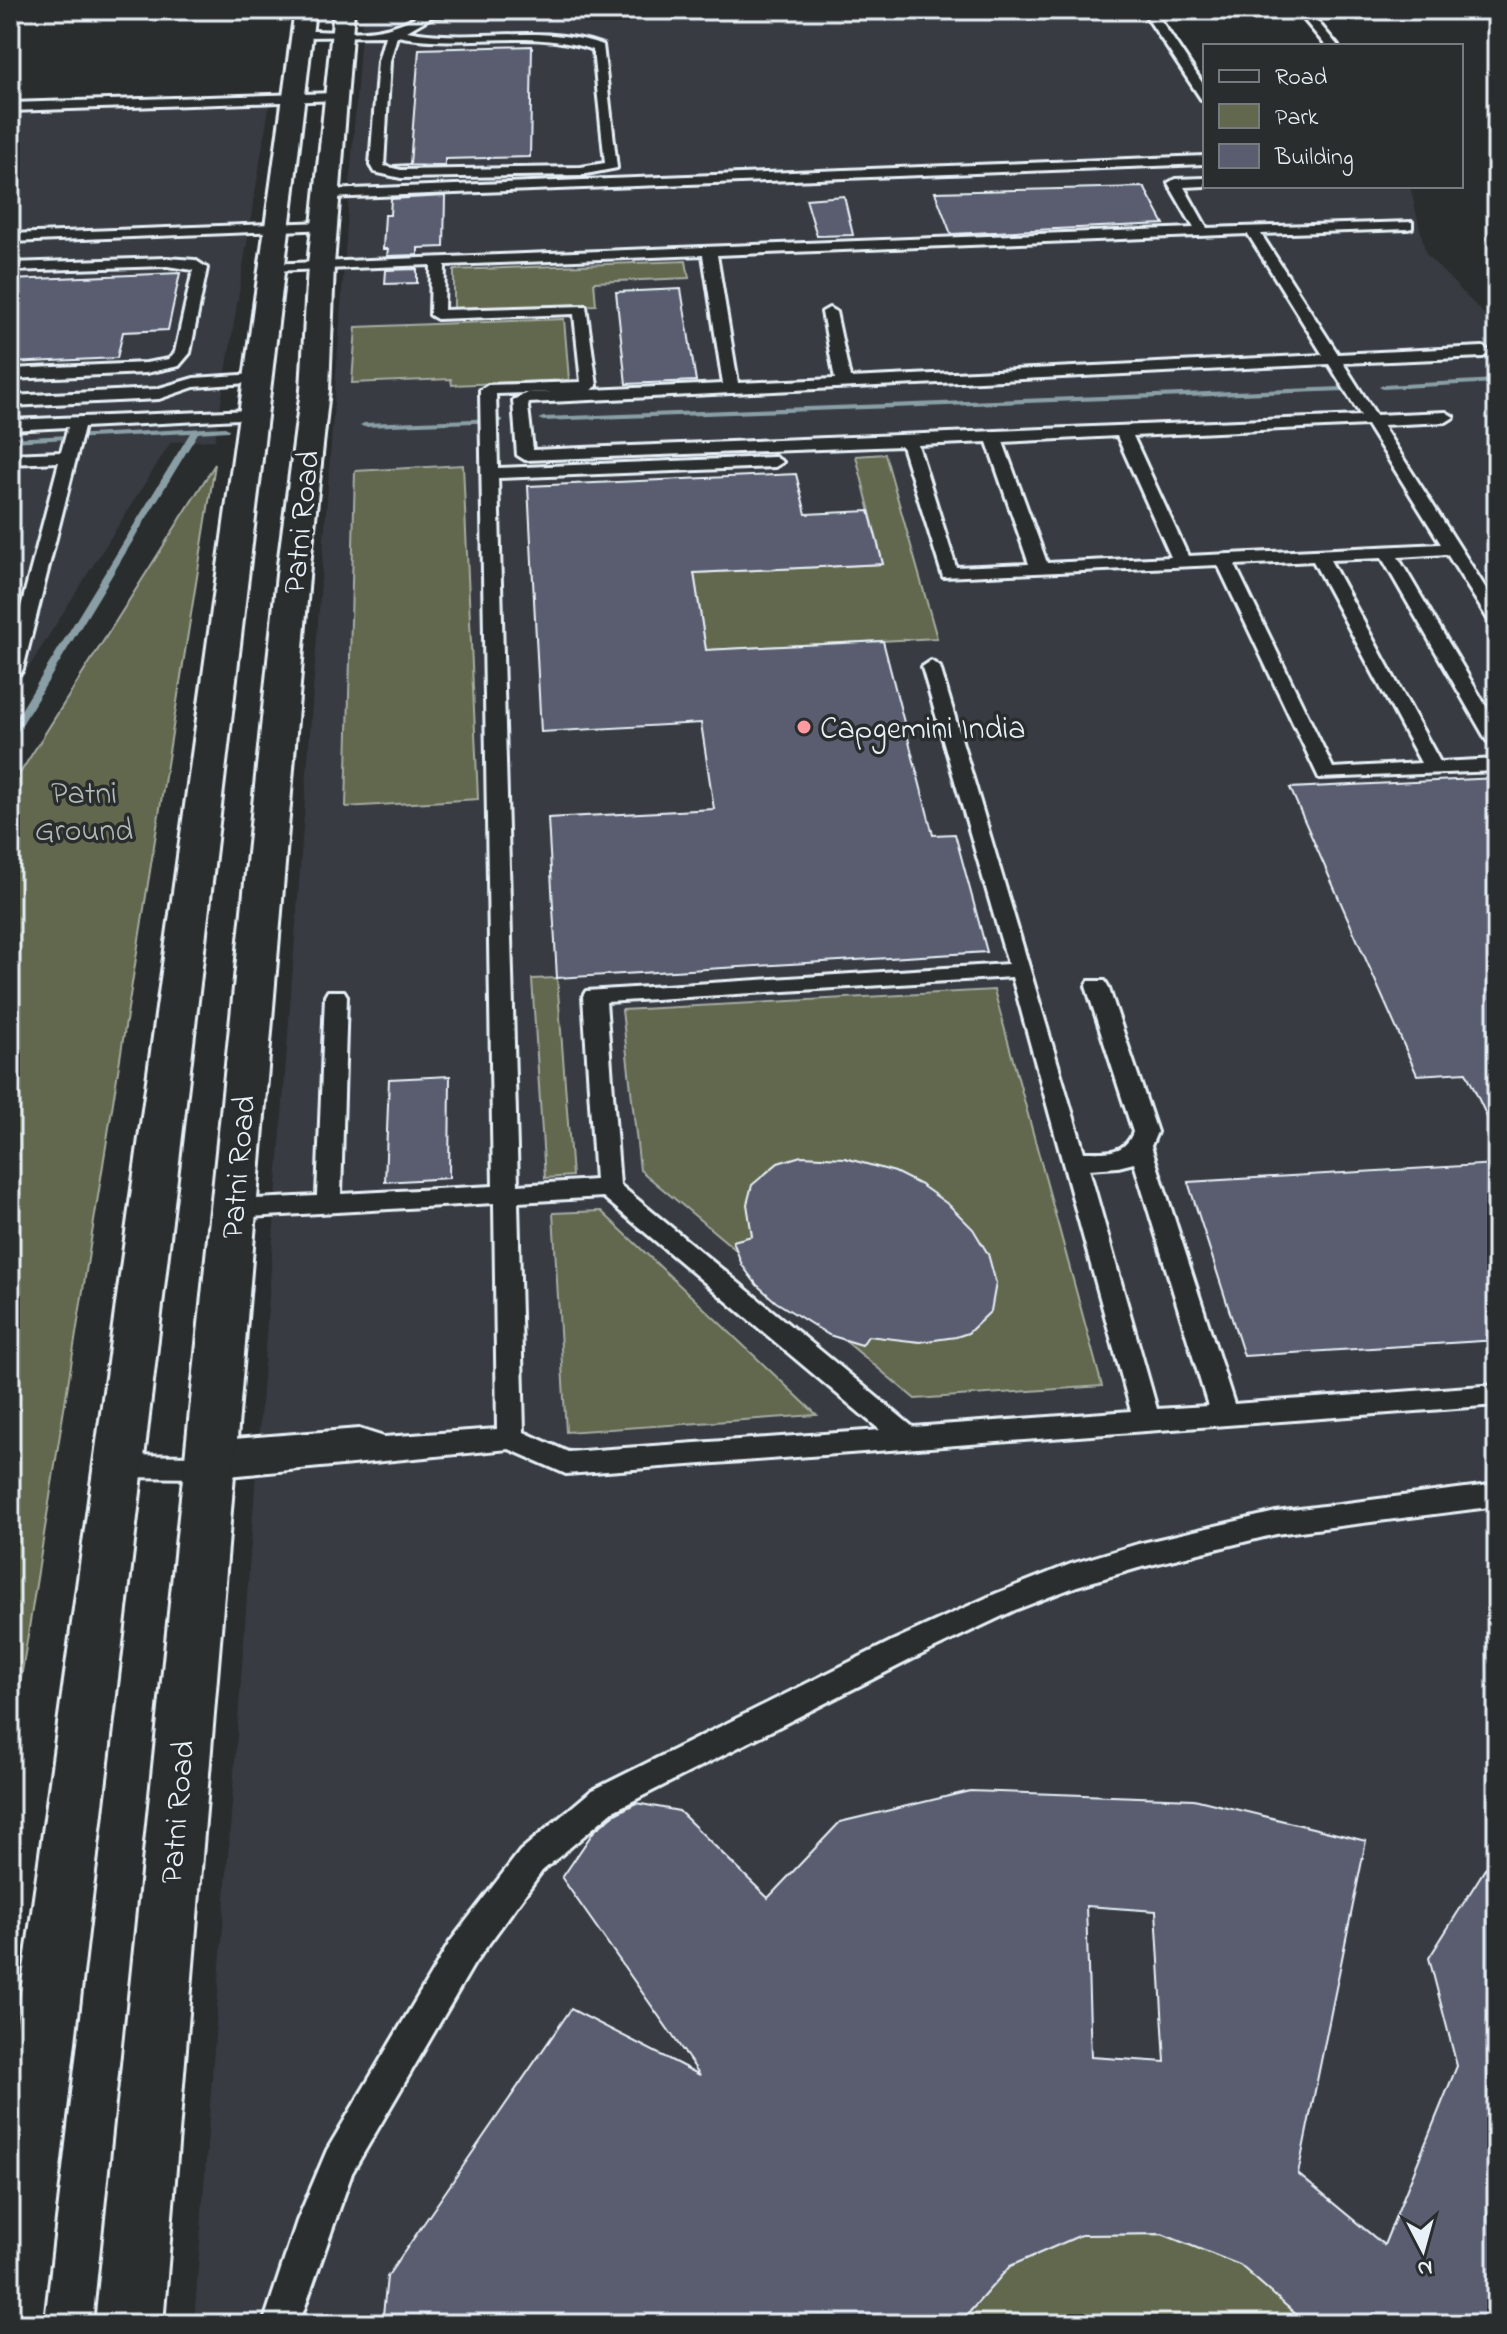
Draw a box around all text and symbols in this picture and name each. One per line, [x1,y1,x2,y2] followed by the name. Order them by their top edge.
[1203,44,1463,188] legend
[1275,61,1328,96] text: Road
[1275,101,1319,136] text: Park
[1274,141,1354,176] text: Building
[273,448,334,596] street label: Patni Road
[820,707,1025,754] place label: Capgemini India
[795,718,813,736] marker: Capgemini India
[35,772,133,856] park label: Patni Ground
[211,1094,270,1241] street label: Patni Road
[150,1739,209,1886] street label: Patni Road
[1383,2210,1463,2290] north arrow
[1416,2250,1434,2284] text: N

